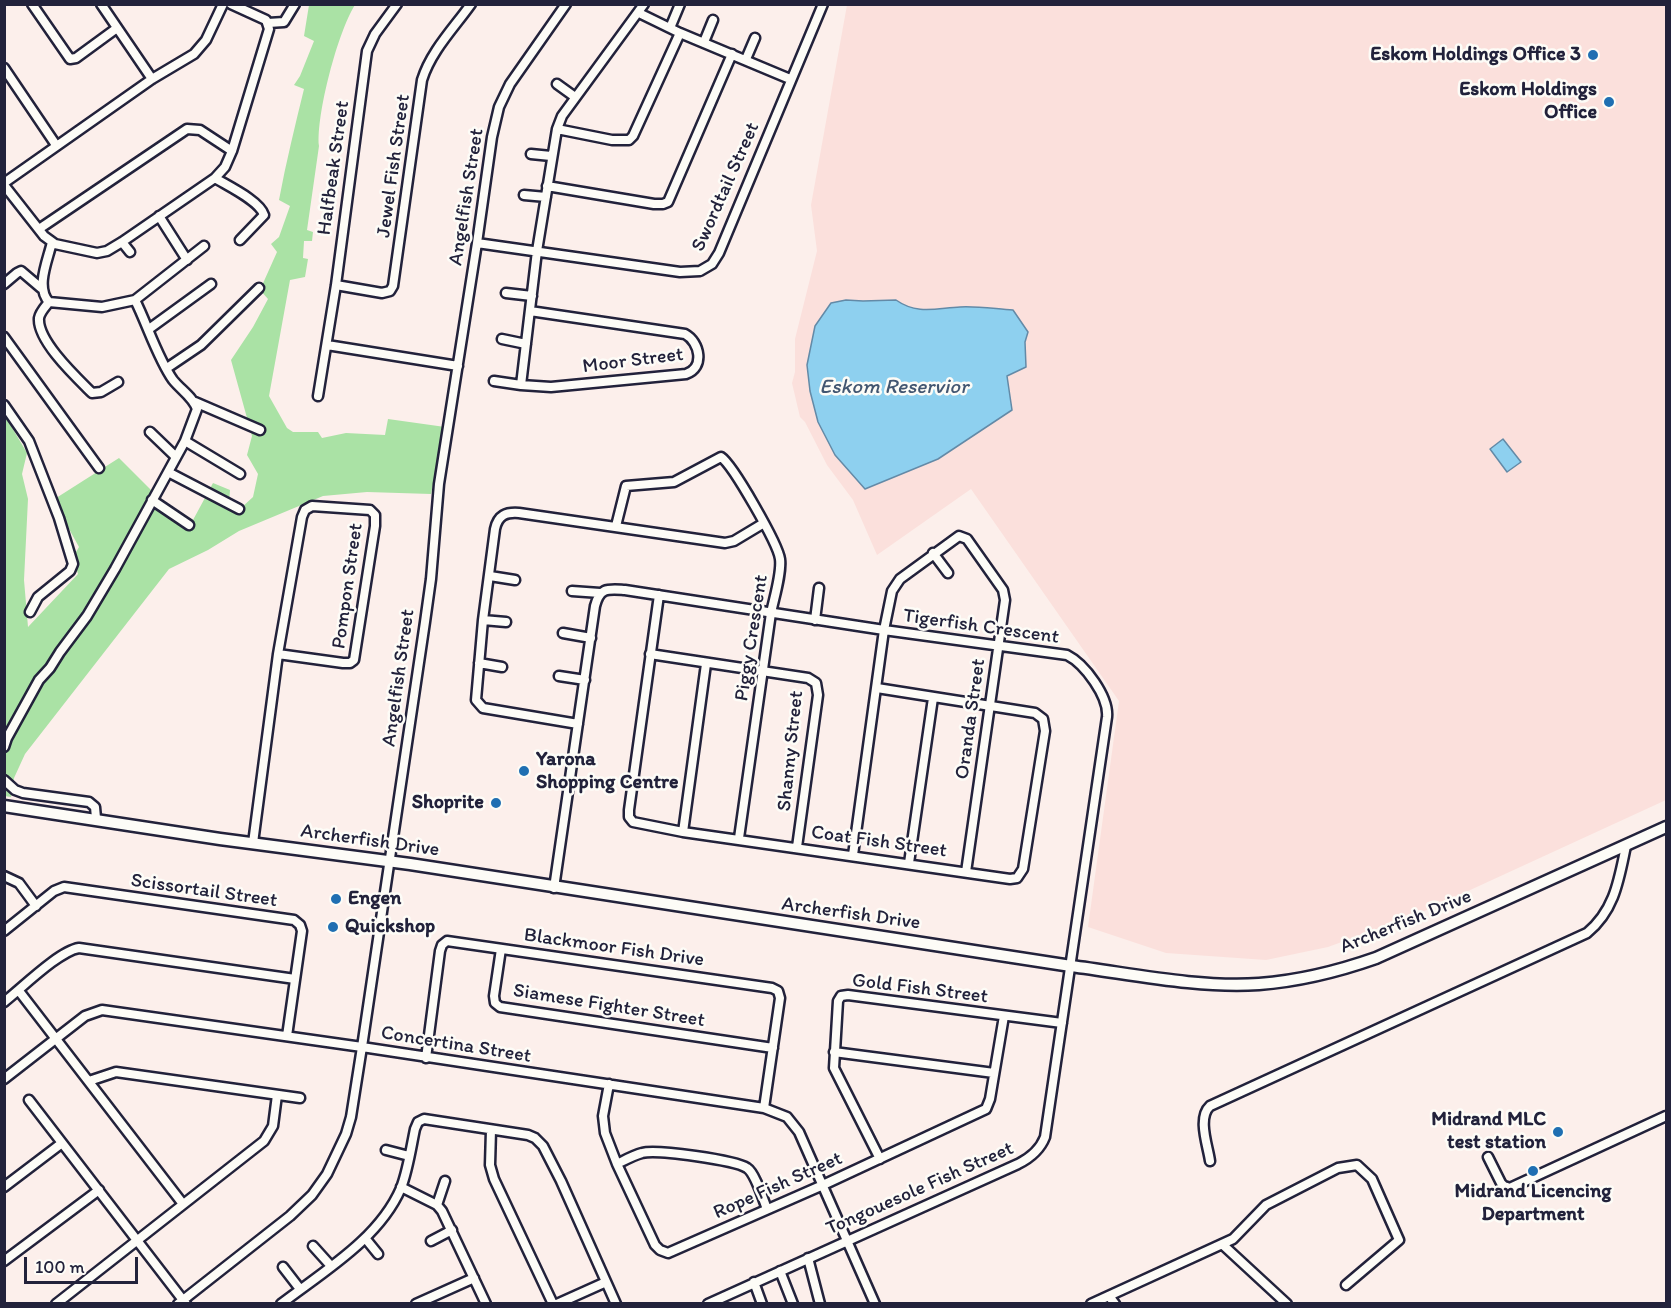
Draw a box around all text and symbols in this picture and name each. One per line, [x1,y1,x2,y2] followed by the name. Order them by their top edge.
[1370,43,1581,67] place label: Eskom Holdings Office 3
[1586,48,1600,62] marker: Eskom Holdings Office 3
[1459,78,1597,125] place label: Eskom Holdings Office
[372,93,416,239] street label: Jewel Fish Street
[1602,95,1616,109] marker: Eskom Holdings Office
[313,99,355,237] street label: Halfbeak Street
[687,119,765,255] street label: Swordtail Street
[444,127,490,267] street label: Angelfish Street
[581,343,685,379] street label: Moor Street
[820,375,968,401] water label: Eskom Reservior
[327,522,369,650] street label: Pompon Street
[730,573,774,703] street label: Piggy Crescent
[901,604,1061,650] street label: Tigerfish Crescent
[377,608,421,748] street label: Angelfish Street
[951,657,991,781] street label: Oranda Street
[773,689,809,813] street label: Shanny Street
[536,748,678,795] place label: Yarona Shopping Centre
[517,764,531,778] marker: Yarona Shopping Centre
[412,791,484,815] place label: Shoprite
[489,796,503,810] marker: Shoprite
[299,819,441,863] street label: Archerfish Drive
[810,821,948,863] street label: Coat Fish Street
[129,869,279,913] street label: Scissortail Street
[1337,885,1475,959] street label: Archerfish Drive
[348,887,401,911] place label: Engen
[329,892,343,906] marker: Engen
[780,892,922,936] street label: Archerfish Drive
[345,915,435,939] place label: Quickshop
[326,920,340,934] marker: Quickshop
[522,923,706,973] street label: Blackmoor Fish Drive
[851,969,989,1009] street label: Gold Fish Street
[511,979,707,1033] street label: Siamese Fighter Street
[379,1021,533,1069] street label: Concertina Street
[1431,1108,1546,1155] place label: Midrand MLC test station
[1551,1125,1565,1139] marker: Midrand MLC test station
[823,1137,1017,1241] street label: Tongouesole Fish Street
[710,1147,846,1225] street label: Rope Fish Street
[1526,1164,1540,1178] marker: Midrand Licencing Department
[1455,1180,1611,1227] place label: Midrand Licencing Department
[27,1245,141,1283] scale bar
[35,1256,85,1278] text: 100 m

